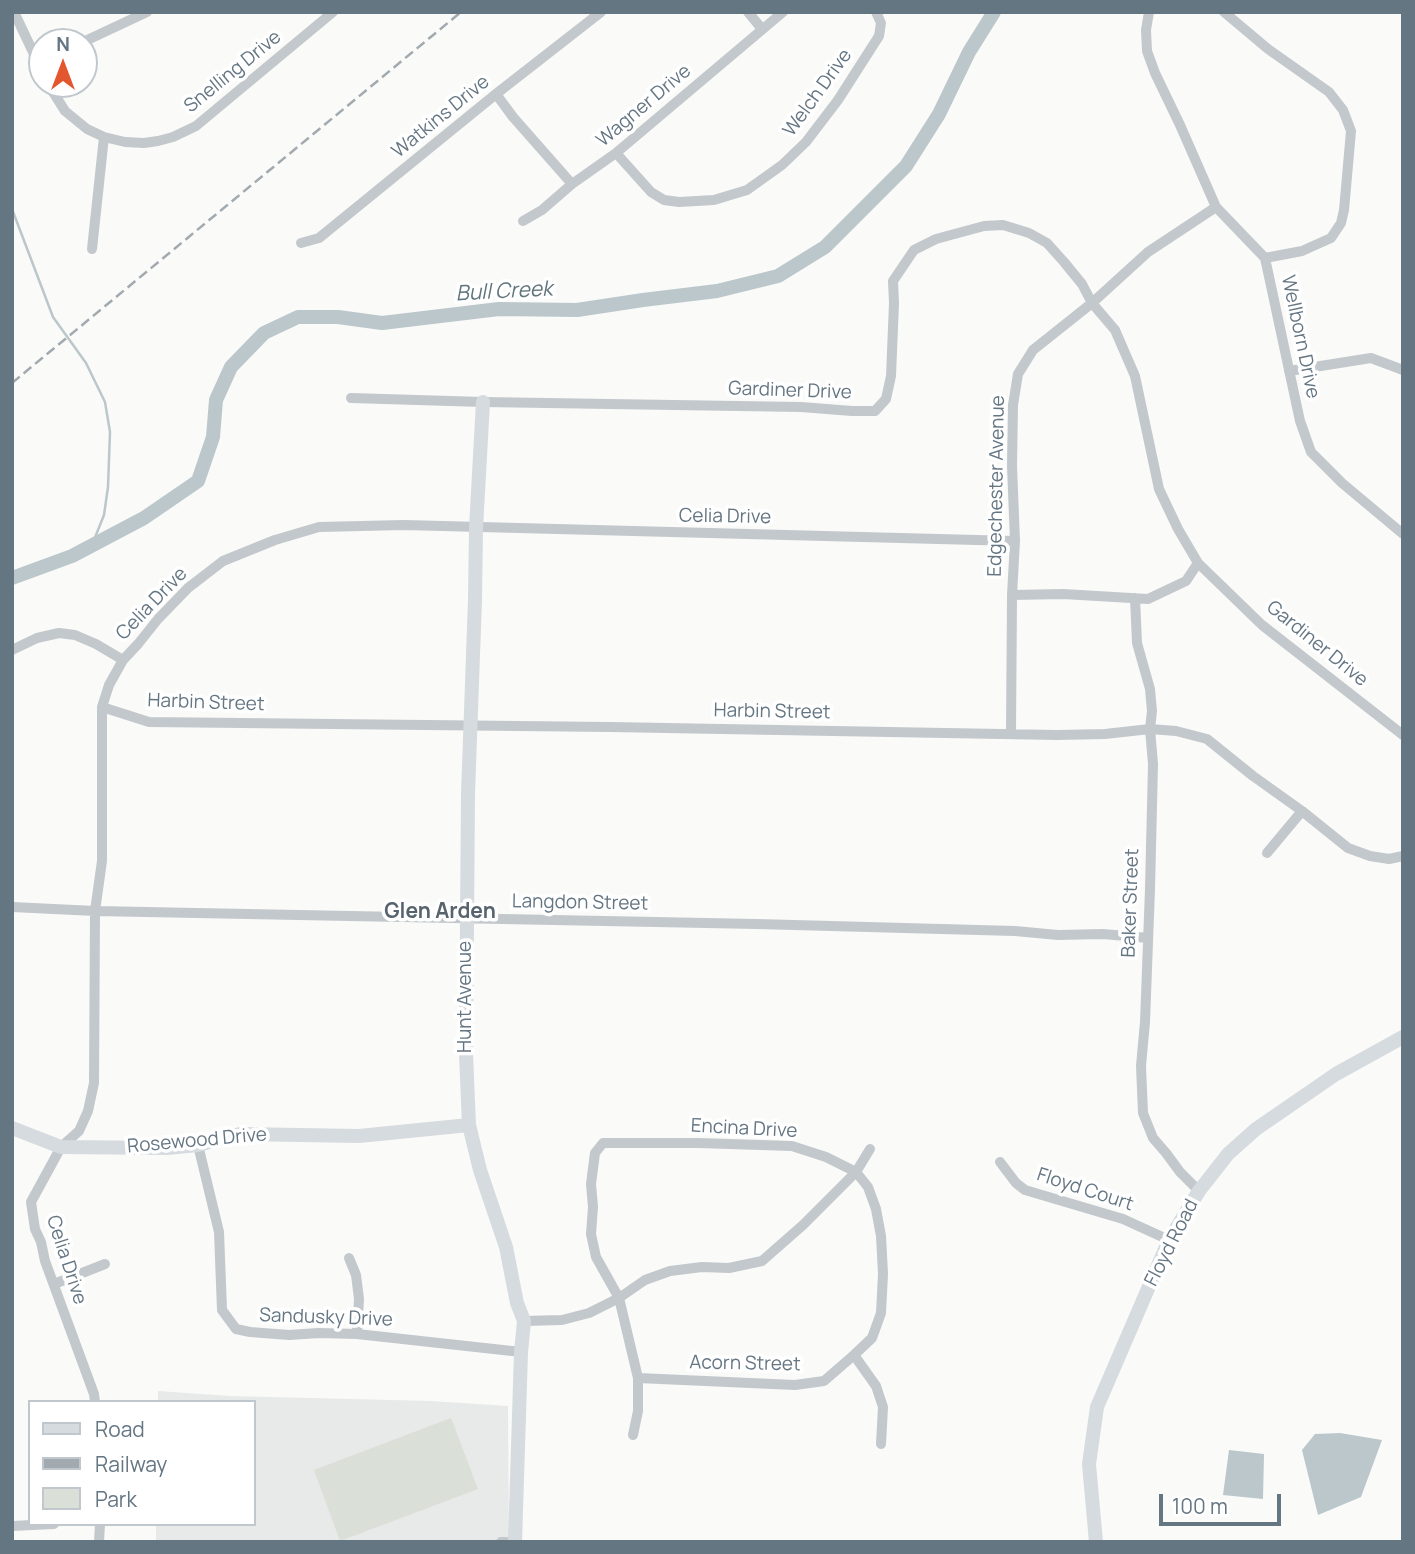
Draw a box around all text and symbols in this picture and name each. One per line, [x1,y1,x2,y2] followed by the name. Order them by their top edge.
[180,26,286,118] street label: Snelling Drive
[28,28,98,98] north arrow
[56,31,70,57] text: N
[779,45,857,141] street label: Welch Drive
[592,60,696,152] street label: Wagner Drive
[388,71,494,163] street label: Watkins Drive
[1276,273,1324,401] street label: Wellborn Drive
[455,277,553,307] water label: Bull Creek
[728,377,852,405] street label: Gardiner Drive
[984,395,1010,577] street label: Edgechester Avenue
[679,505,771,529] street label: Celia Drive
[112,563,192,645] street label: Celia Drive
[1262,596,1372,692] street label: Gardiner Drive
[147,690,265,716] street label: Harbin Street
[713,700,831,724] street label: Harbin Street
[1118,848,1144,958] street label: Baker Street
[512,890,648,916] street label: Langdon Street
[384,899,496,925] district label: Glen Arden
[455,941,477,1053] street label: Hunt Avenue
[690,1115,798,1143] street label: Encina Drive
[126,1124,268,1158] street label: Rosewood Drive
[1034,1164,1136,1216] street label: Floyd Court
[1140,1196,1204,1290] street label: Floyd Road
[41,1213,91,1307] street label: Celia Drive
[259,1304,393,1332] street label: Sandusky Drive
[689,1352,801,1376] street label: Acorn Street
[28,1400,256,1526] legend
[95,1415,145,1443] text: Road
[95,1450,167,1478] text: Railway
[1163,1480,1286,1524] scale bar
[95,1485,137,1513] text: Park
[1172,1492,1228,1520] text: 100 m

